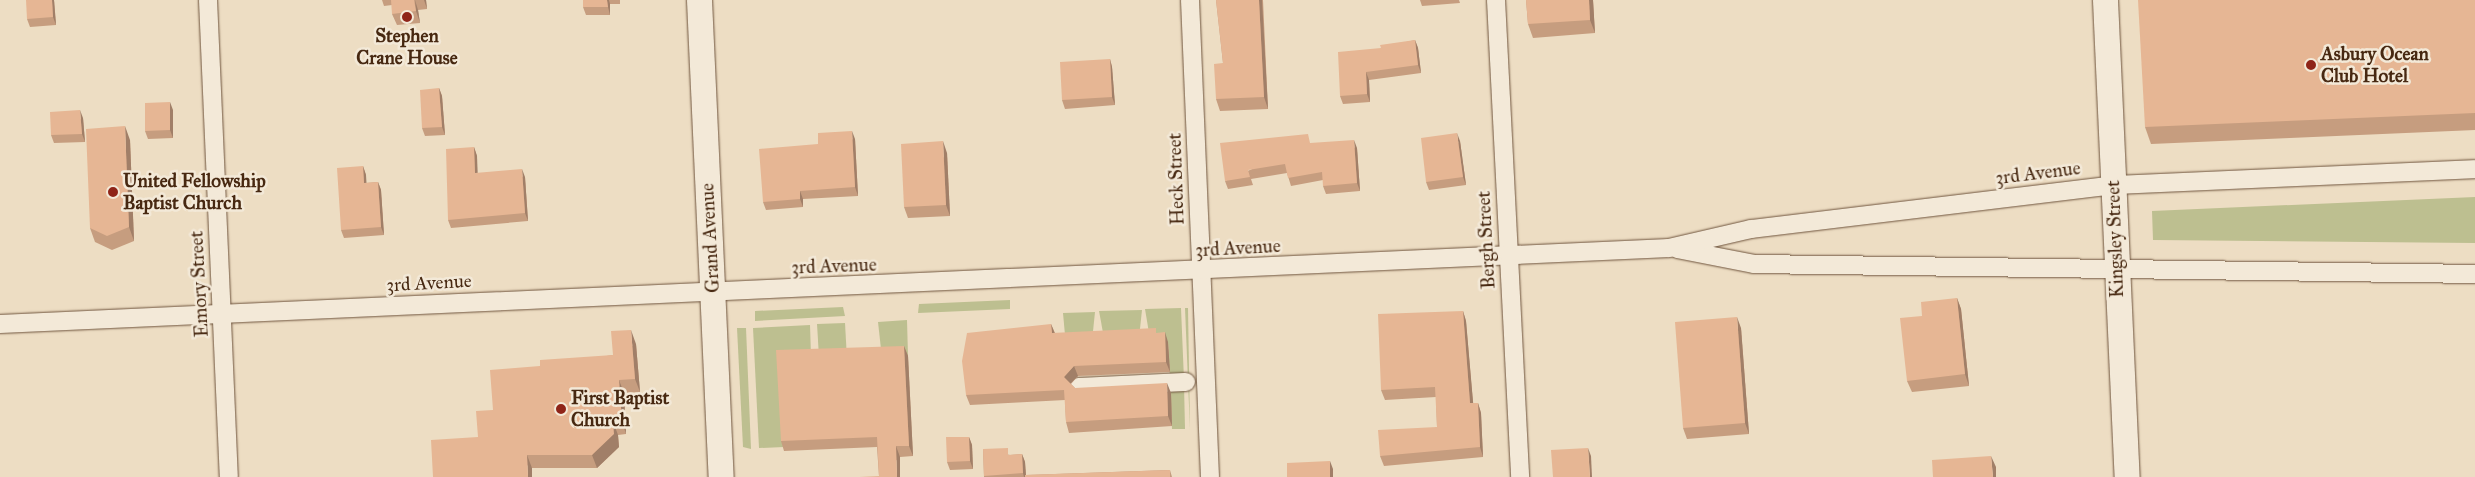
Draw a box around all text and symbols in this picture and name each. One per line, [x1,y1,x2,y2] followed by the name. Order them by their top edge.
[401,11,413,23] marker: Stephen Crane House
[356,25,458,69] place label: Stephen Crane House
[2321,43,2429,87] place label: Asbury Ocean Club Hotel
[2305,59,2317,71] marker: Asbury Ocean Club Hotel
[1163,132,1189,226] street label: Heck Street
[1994,156,2082,190] street label: 3rd Avenue
[123,170,266,214] place label: United Fellowship Baptist Church
[2102,180,2128,298] street label: Kingsley Street
[696,182,724,294] street label: Grand Avenue
[107,186,119,198] marker: United Fellowship Baptist Church
[1472,190,1500,290] street label: Bergh Street
[185,230,213,338] street label: Emory Street
[1195,234,1281,262] street label: 3rd Avenue
[791,253,877,279] street label: 3rd Avenue
[386,269,472,297] street label: 3rd Avenue
[571,387,669,431] place label: First Baptist Church
[555,403,567,415] marker: First Baptist Church

